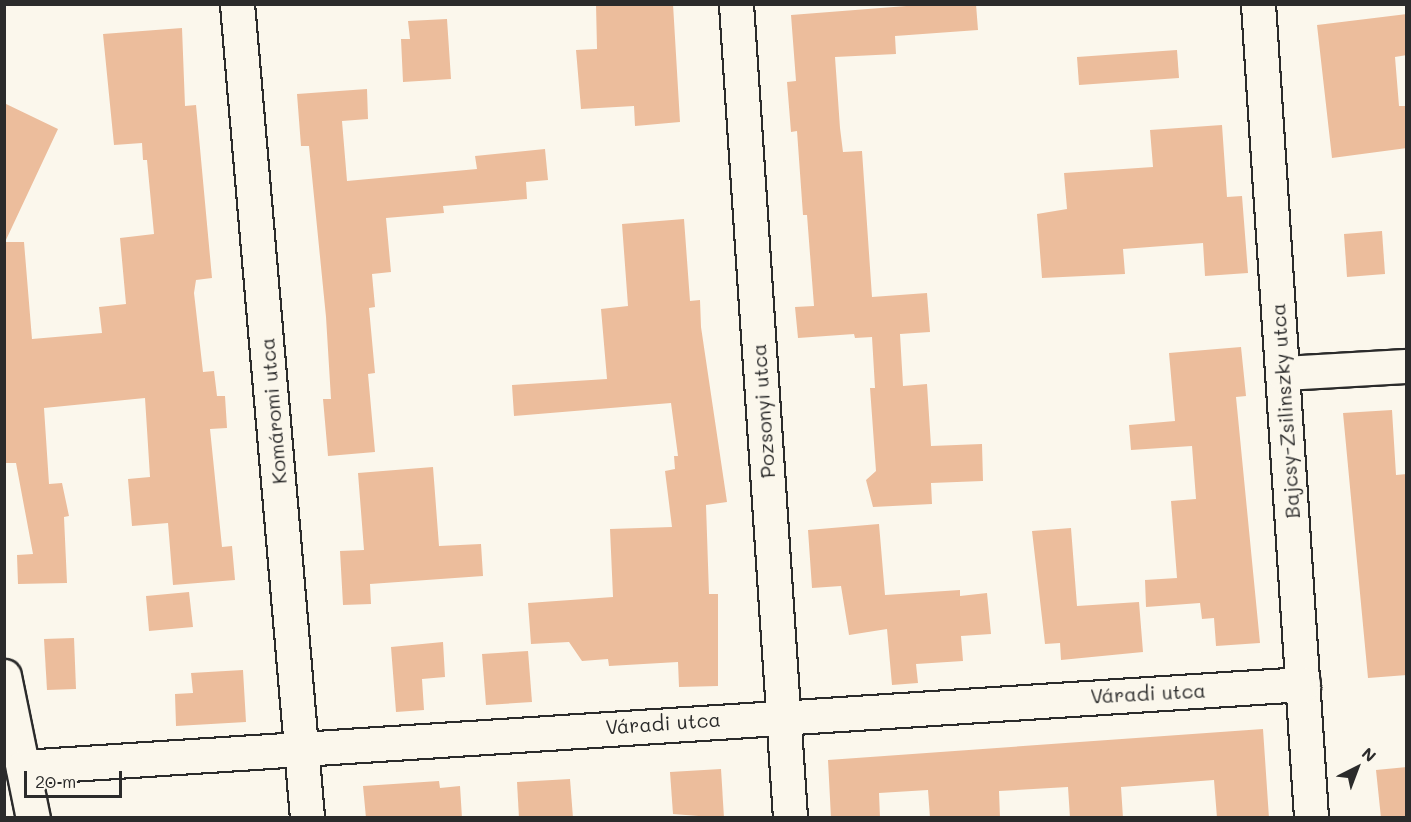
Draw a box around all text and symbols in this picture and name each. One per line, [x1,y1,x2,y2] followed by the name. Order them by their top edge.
[1266,303,1304,519] street label: Bajcsy-Zsilinszky utca
[255,337,291,485] street label: Komáromi utca
[746,343,780,479] street label: Pozsonyi utca
[1090,678,1206,708] street label: Váradi utca
[605,707,721,739] street label: Váradi utca
[1327,738,1387,798] north arrow
[1358,742,1381,766] text: N
[27,759,124,797] scale bar
[35,769,76,793] text: 20 m

